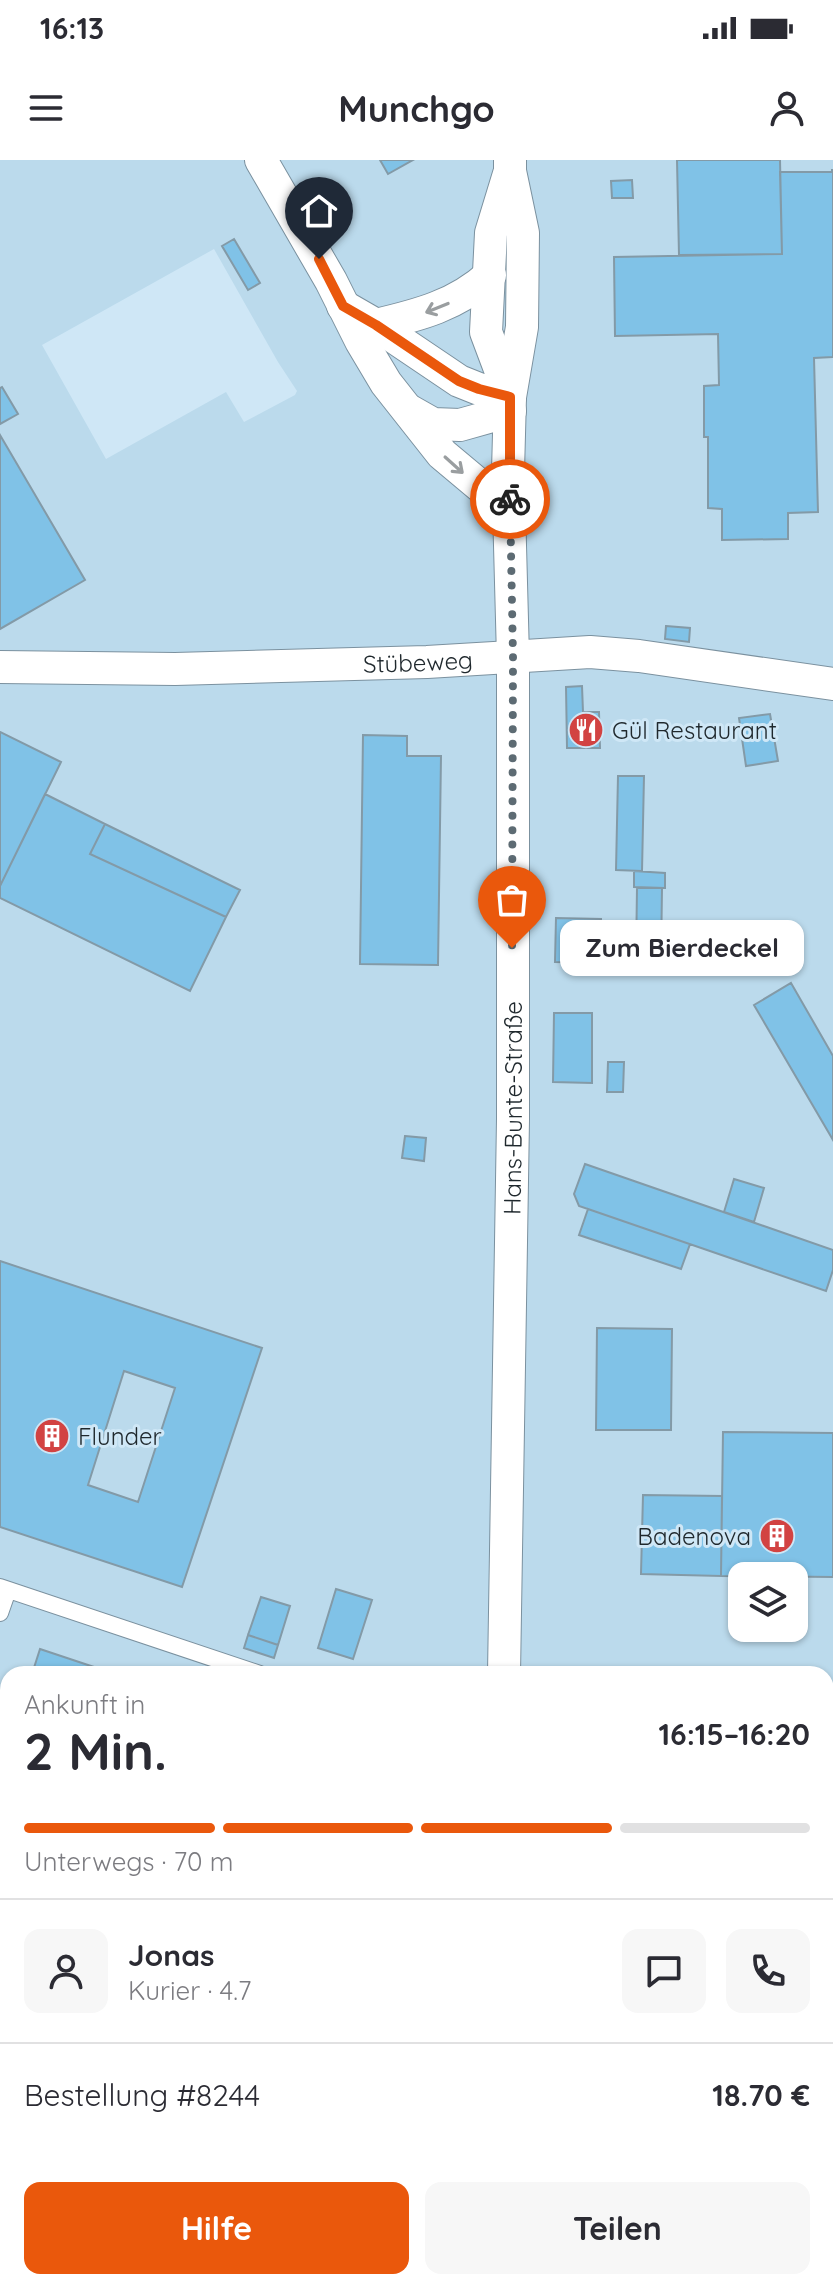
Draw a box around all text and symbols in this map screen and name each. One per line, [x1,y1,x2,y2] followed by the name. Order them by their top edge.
[40,9,104,47] text: 16:13
[24,86,68,130] icon: menu
[338,86,495,131] text: Munchgo
[765,86,809,130] icon: person
[285,177,353,259] pin
[297,189,341,233] icon: home
[425,302,450,316] one-way arrow
[444,455,464,473] one-way arrow
[470,459,550,539] courier
[488,477,532,521] icon: bike
[363,644,474,679] street label: Stübeweg
[567,711,605,749] restaurant icon: Gül Restaurant
[612,715,777,745] place label: Gül Restaurant
[478,866,546,948] pin
[490,878,534,922] icon: bag
[560,920,804,976] callout: Zum Bierdeckel
[585,931,779,964] text: Zum Bierdeckel
[496,1001,528,1215] street label: Hans-Bunte-Straße
[33,1417,71,1455] building icon: Flunder
[78,1421,162,1451] place label: Flunder
[758,1517,796,1555] building icon: Badenova
[637,1521,751,1551] place label: Badenova
[728,1562,808,1642] map controls
[728,1562,808,1642] button: layers
[24,1688,145,1721] text: Ankunft in
[658,1715,810,1753] text: 16:15–16:20
[24,1718,167,1783] text: 2 Min.
[24,1845,233,1878] text: Unterwegs · 70 m
[24,1929,108,2013] button: person
[622,1929,706,2013] button: chat
[726,1929,810,2013] button: phone
[128,1936,214,1974] text: Jonas
[128,1974,251,2007] text: Kurier · 4.7
[24,2076,260,2114] text: Bestellung #8244
[712,2076,810,2114] text: 18.70 €
[24,2182,409,2274] button: Hilfe
[425,2182,810,2274] button: Teilen

